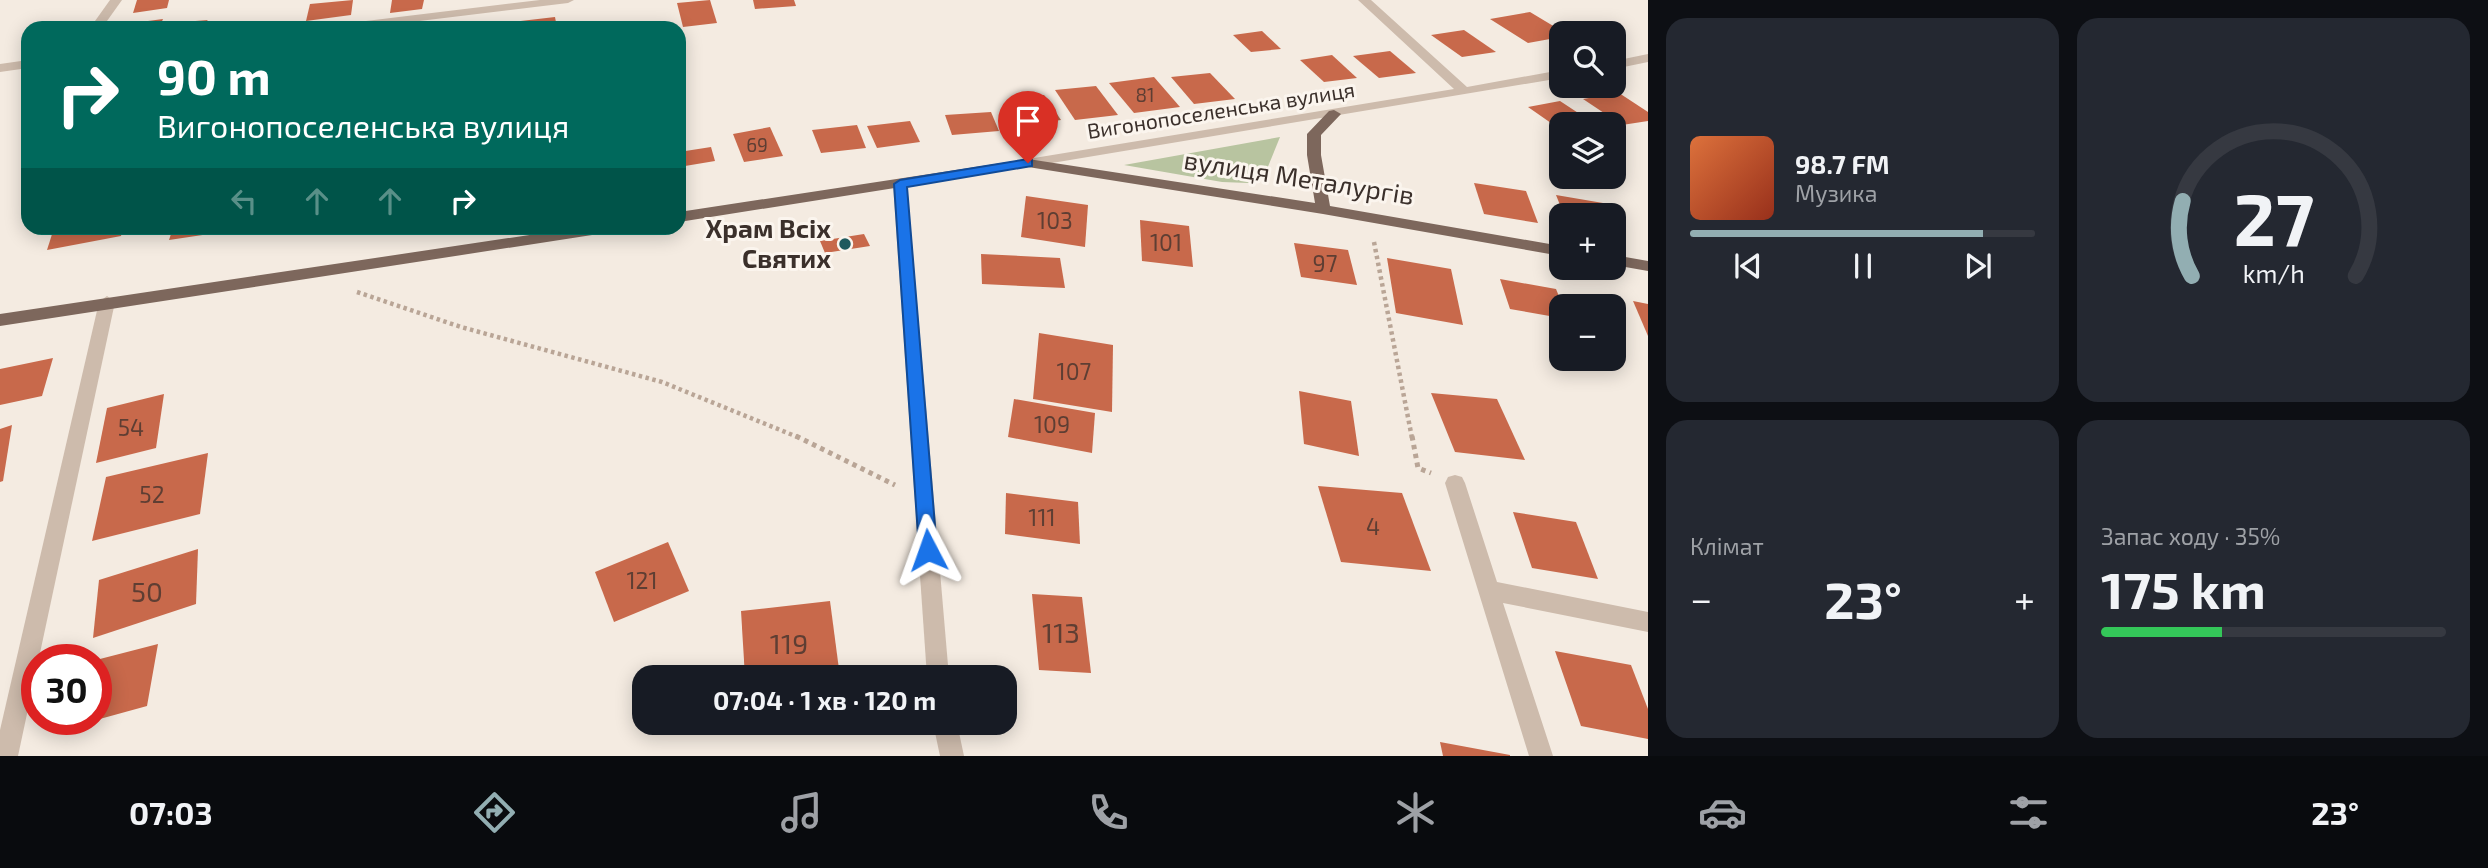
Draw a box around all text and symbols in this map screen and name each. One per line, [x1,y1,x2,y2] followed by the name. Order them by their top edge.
[1549,21,1626,371] map controls
[1549,21,1626,98] button: search
[157,46,271,105] text: 90 m
[42,49,133,140] icon: right
[1085,76,1357,144] street label: Вигонопоселенська вулиця
[1135,83,1155,106] house number: 81
[998,91,1058,163] pin
[1009,102,1047,140] icon: arrive
[157,106,569,144] text: Вигонопоселенська вулиця
[1549,112,1626,189] button: layers
[746,133,768,156] house number: 69
[1182,143,1416,211] street label: вулиця Металургів
[1795,148,1890,179] text: 98.7 FM
[2233,174,2314,262] text: 27
[1795,179,1877,207] text: Музика
[225,182,263,220] icon: left
[298,182,336,220] icon: ahead
[371,182,409,220] icon: ahead
[444,182,482,220] icon: right
[1549,203,1626,280] button: +
[1037,206,1073,234] house number: 103
[706,212,831,273] place label: Храм Всіх Святих
[1150,228,1182,256] house number: 101
[837,236,853,252] marker: Храм Всіх Святих
[1729,247,1767,285] icon: previous
[1844,247,1882,285] icon: pause
[1959,247,1997,285] icon: next
[1313,249,1338,277] house number: 97
[2242,258,2305,288] text: km/h
[1549,294,1626,371] button: −
[1057,357,1092,385] house number: 107
[1034,410,1070,438] house number: 109
[118,413,144,441] house number: 54
[139,480,165,508] house number: 52
[1028,503,1056,531] house number: 111
[1366,512,1380,540] house number: 4
[891,513,965,587] position arrow
[2101,522,2280,550] text: Запас ходу · 35%
[1690,532,1764,560] text: Клімат
[2101,557,2266,619] text: 175 km
[626,566,658,594] house number: 121
[1824,567,1902,629] text: 23°
[131,574,163,608] house number: 50
[1690,575,1712,621] text: −
[2014,575,2035,621] text: +
[1042,615,1080,649] house number: 113
[770,626,808,660] house number: 119
[21,644,112,735] speed limit sign: 30
[713,684,936,715] text: 07:04 · 1 хв · 120 m
[470,788,519,837] icon: directions
[777,788,826,837] icon: music
[1084,788,1133,837] icon: phone
[1391,788,1440,837] icon: climate
[1698,788,1747,837] icon: car
[2004,788,2053,837] icon: filters
[129,793,213,831] text: 07:03
[2311,793,2359,831] text: 23°

